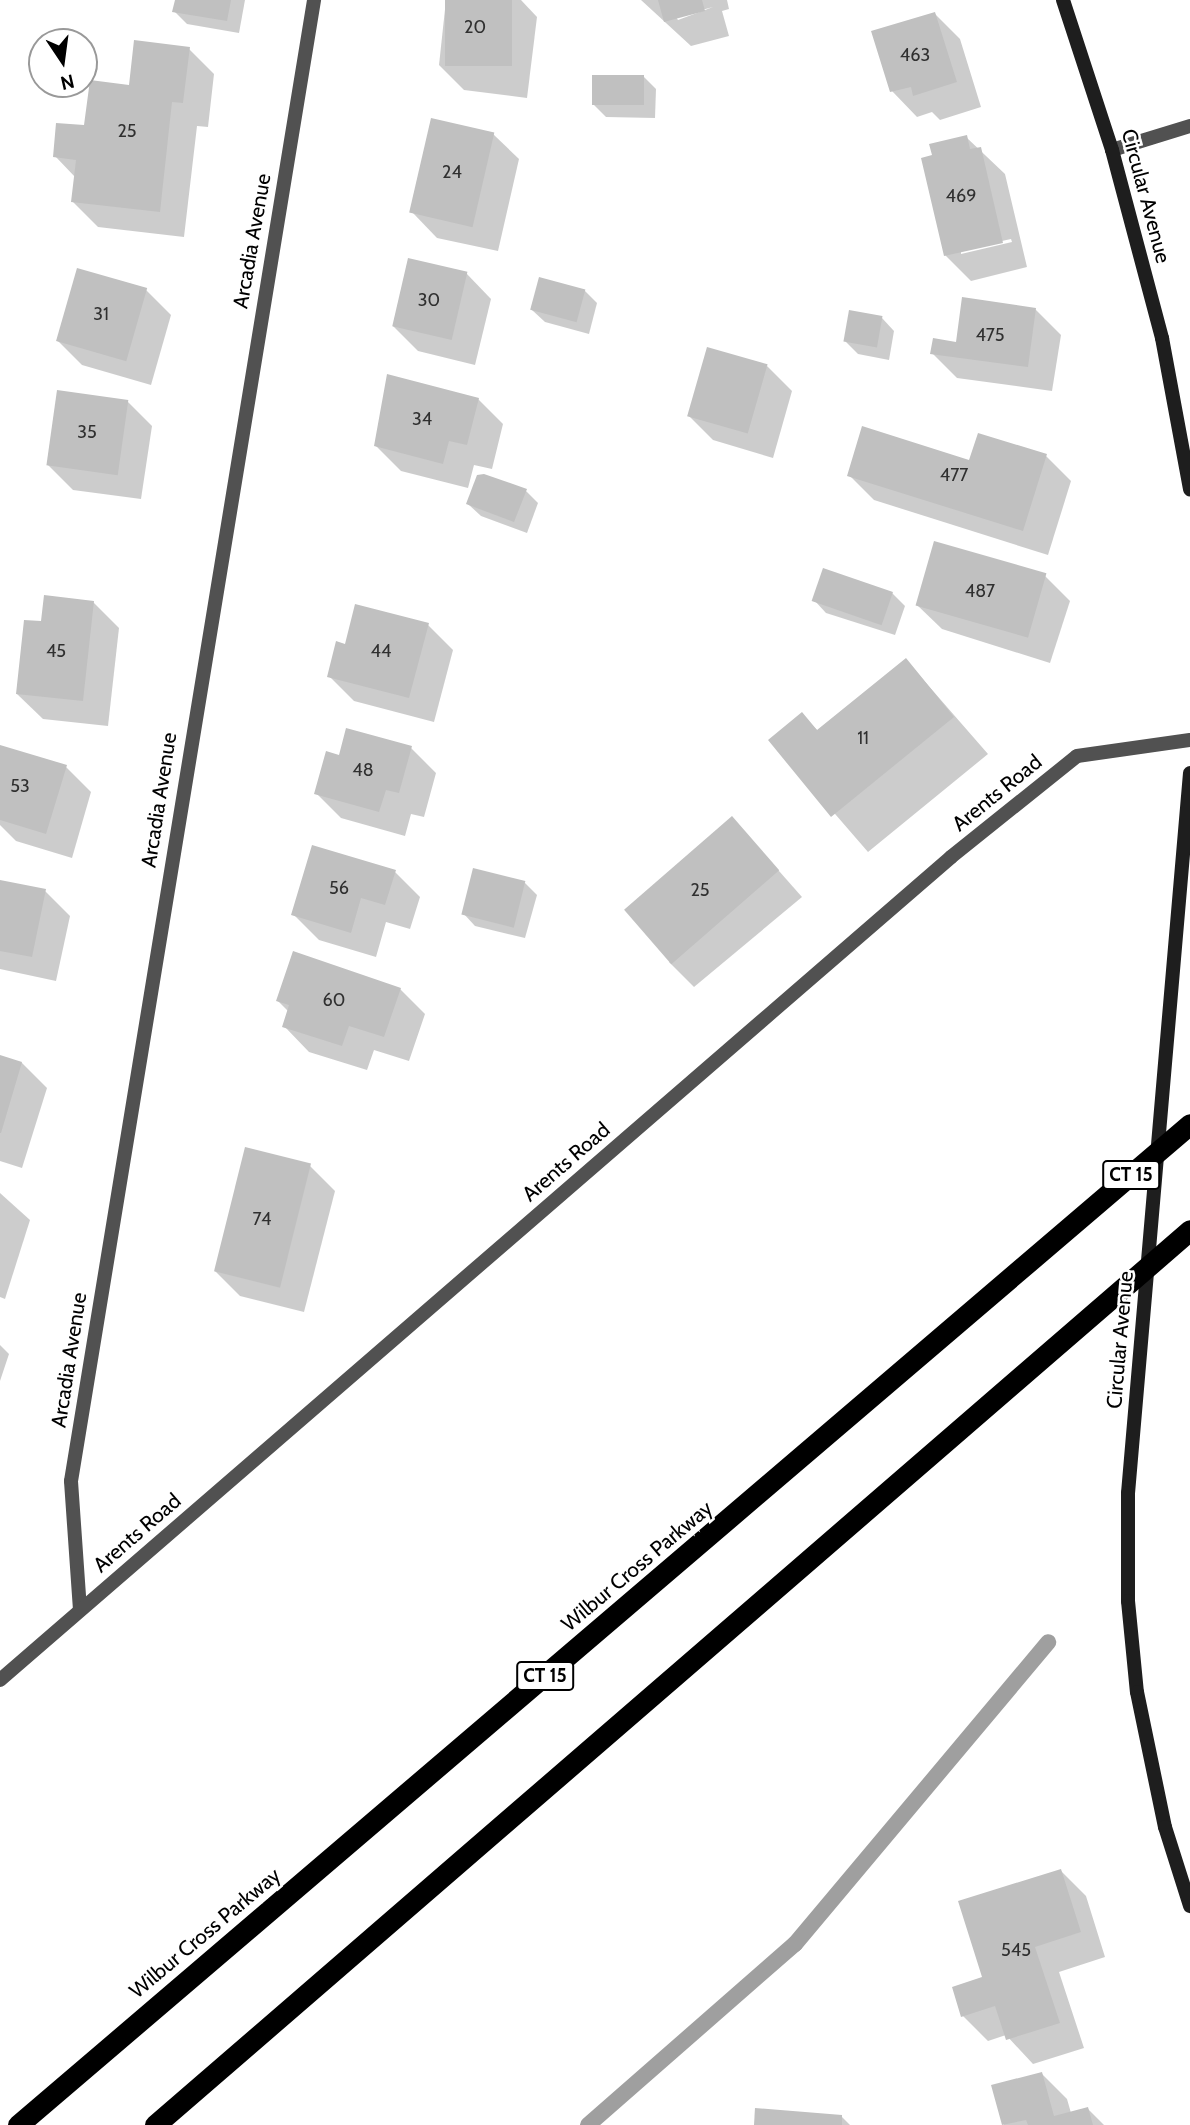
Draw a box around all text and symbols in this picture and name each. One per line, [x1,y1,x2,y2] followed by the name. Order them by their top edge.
[464,16,486,38] house number: 20
[28,28,98,98] north arrow
[900,44,930,66] house number: 463
[58,69,77,95] text: N
[117,120,137,142] house number: 25
[1116,126,1176,266] street label: Circular Avenue
[442,161,462,183] house number: 24
[228,172,276,310] street label: Arcadia Avenue
[946,185,976,207] house number: 469
[418,289,440,311] house number: 30
[93,303,109,325] house number: 31
[975,324,1005,346] house number: 475
[412,408,432,430] house number: 34
[77,421,97,443] house number: 35
[940,464,968,486] house number: 477
[965,580,995,602] house number: 487
[46,640,66,662] house number: 45
[371,640,391,662] house number: 44
[857,727,869,749] house number: 11
[136,731,182,869] street label: Arcadia Avenue
[947,749,1047,837] street label: Arents Road
[352,759,374,781] house number: 48
[10,775,30,797] house number: 53
[329,877,349,899] house number: 56
[690,879,710,901] house number: 25
[323,989,345,1011] house number: 60
[517,1117,615,1207] street label: Arents Road
[1101,1160,1161,1190] road number: CT 15
[253,1208,271,1230] house number: 74
[1101,1270,1139,1410] street label: Circular Avenue
[46,1291,92,1429] street label: Arcadia Avenue
[88,1488,186,1578] street label: Arents Road
[556,1496,718,1636] street label: Wilbur Cross Parkway
[515,1660,575,1692] road number: CT 15
[124,1863,286,2003] street label: Wilbur Cross Parkway
[1001,1939,1031,1961] house number: 545

